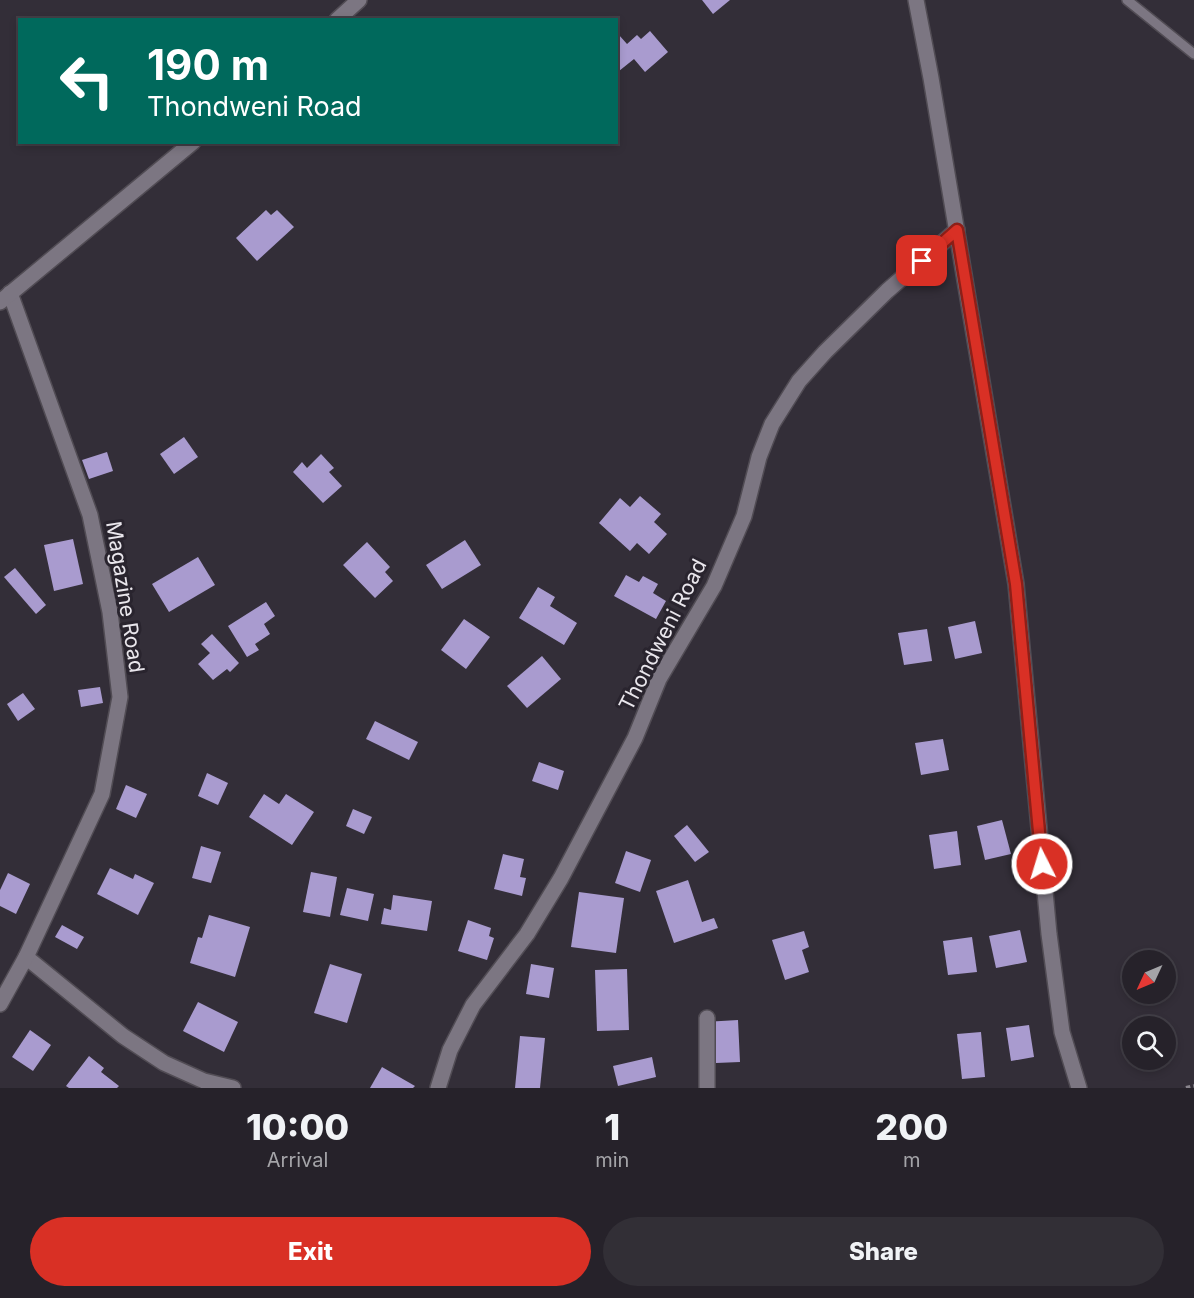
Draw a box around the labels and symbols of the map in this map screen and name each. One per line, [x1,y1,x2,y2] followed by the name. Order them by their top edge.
[896,235,947,286] pin
[101,519,150,675] street label: Magazine Road
[614,555,712,715] street label: Thondweni Road
[1010,832,1074,896] position arrow
[1122,950,1176,1004] north arrow

